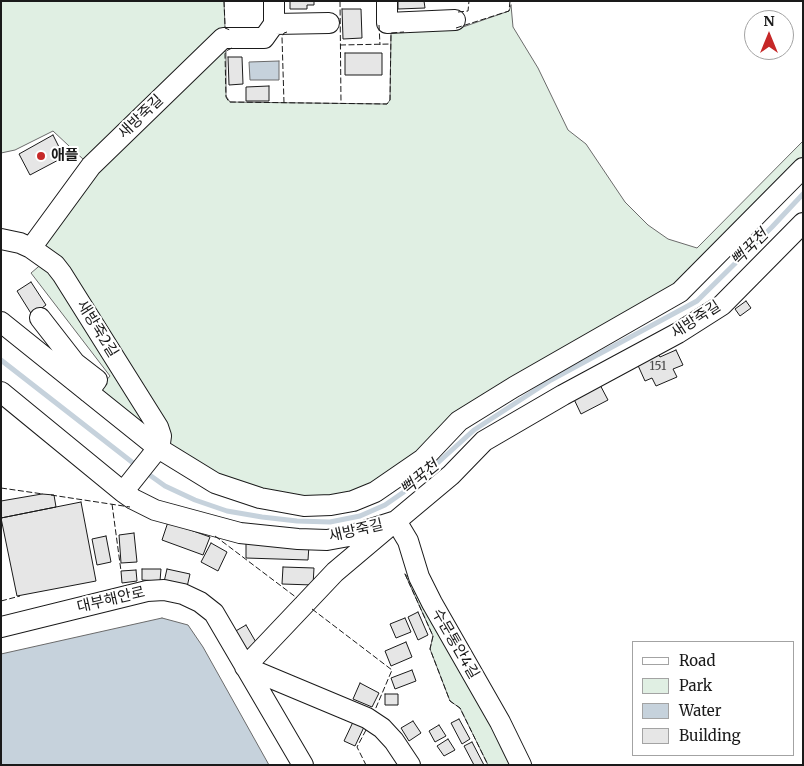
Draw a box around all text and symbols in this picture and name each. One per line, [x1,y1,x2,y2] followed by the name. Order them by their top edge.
[744,10,794,60] north arrow
[763,12,775,30] text: N
[115,91,167,143] street label: 새방죽길
[51,147,79,165] place label: 애플
[35,150,47,162] marker: 애플
[728,226,772,270] water label: 뻑꾹천
[72,297,122,361] street label: 새방죽2길
[668,297,724,343] street label: 새방죽길
[650,360,666,374] house number: 151
[397,456,443,500] water label: 뻑꾹천
[327,516,385,546] street label: 새방죽길
[75,583,147,617] street label: 대부해안로
[428,606,482,682] street label: 수문통안4길
[632,641,794,756] legend
[679,651,715,670] text: Road
[679,676,712,695] text: Park
[679,701,721,720] text: Water
[679,726,741,745] text: Building

